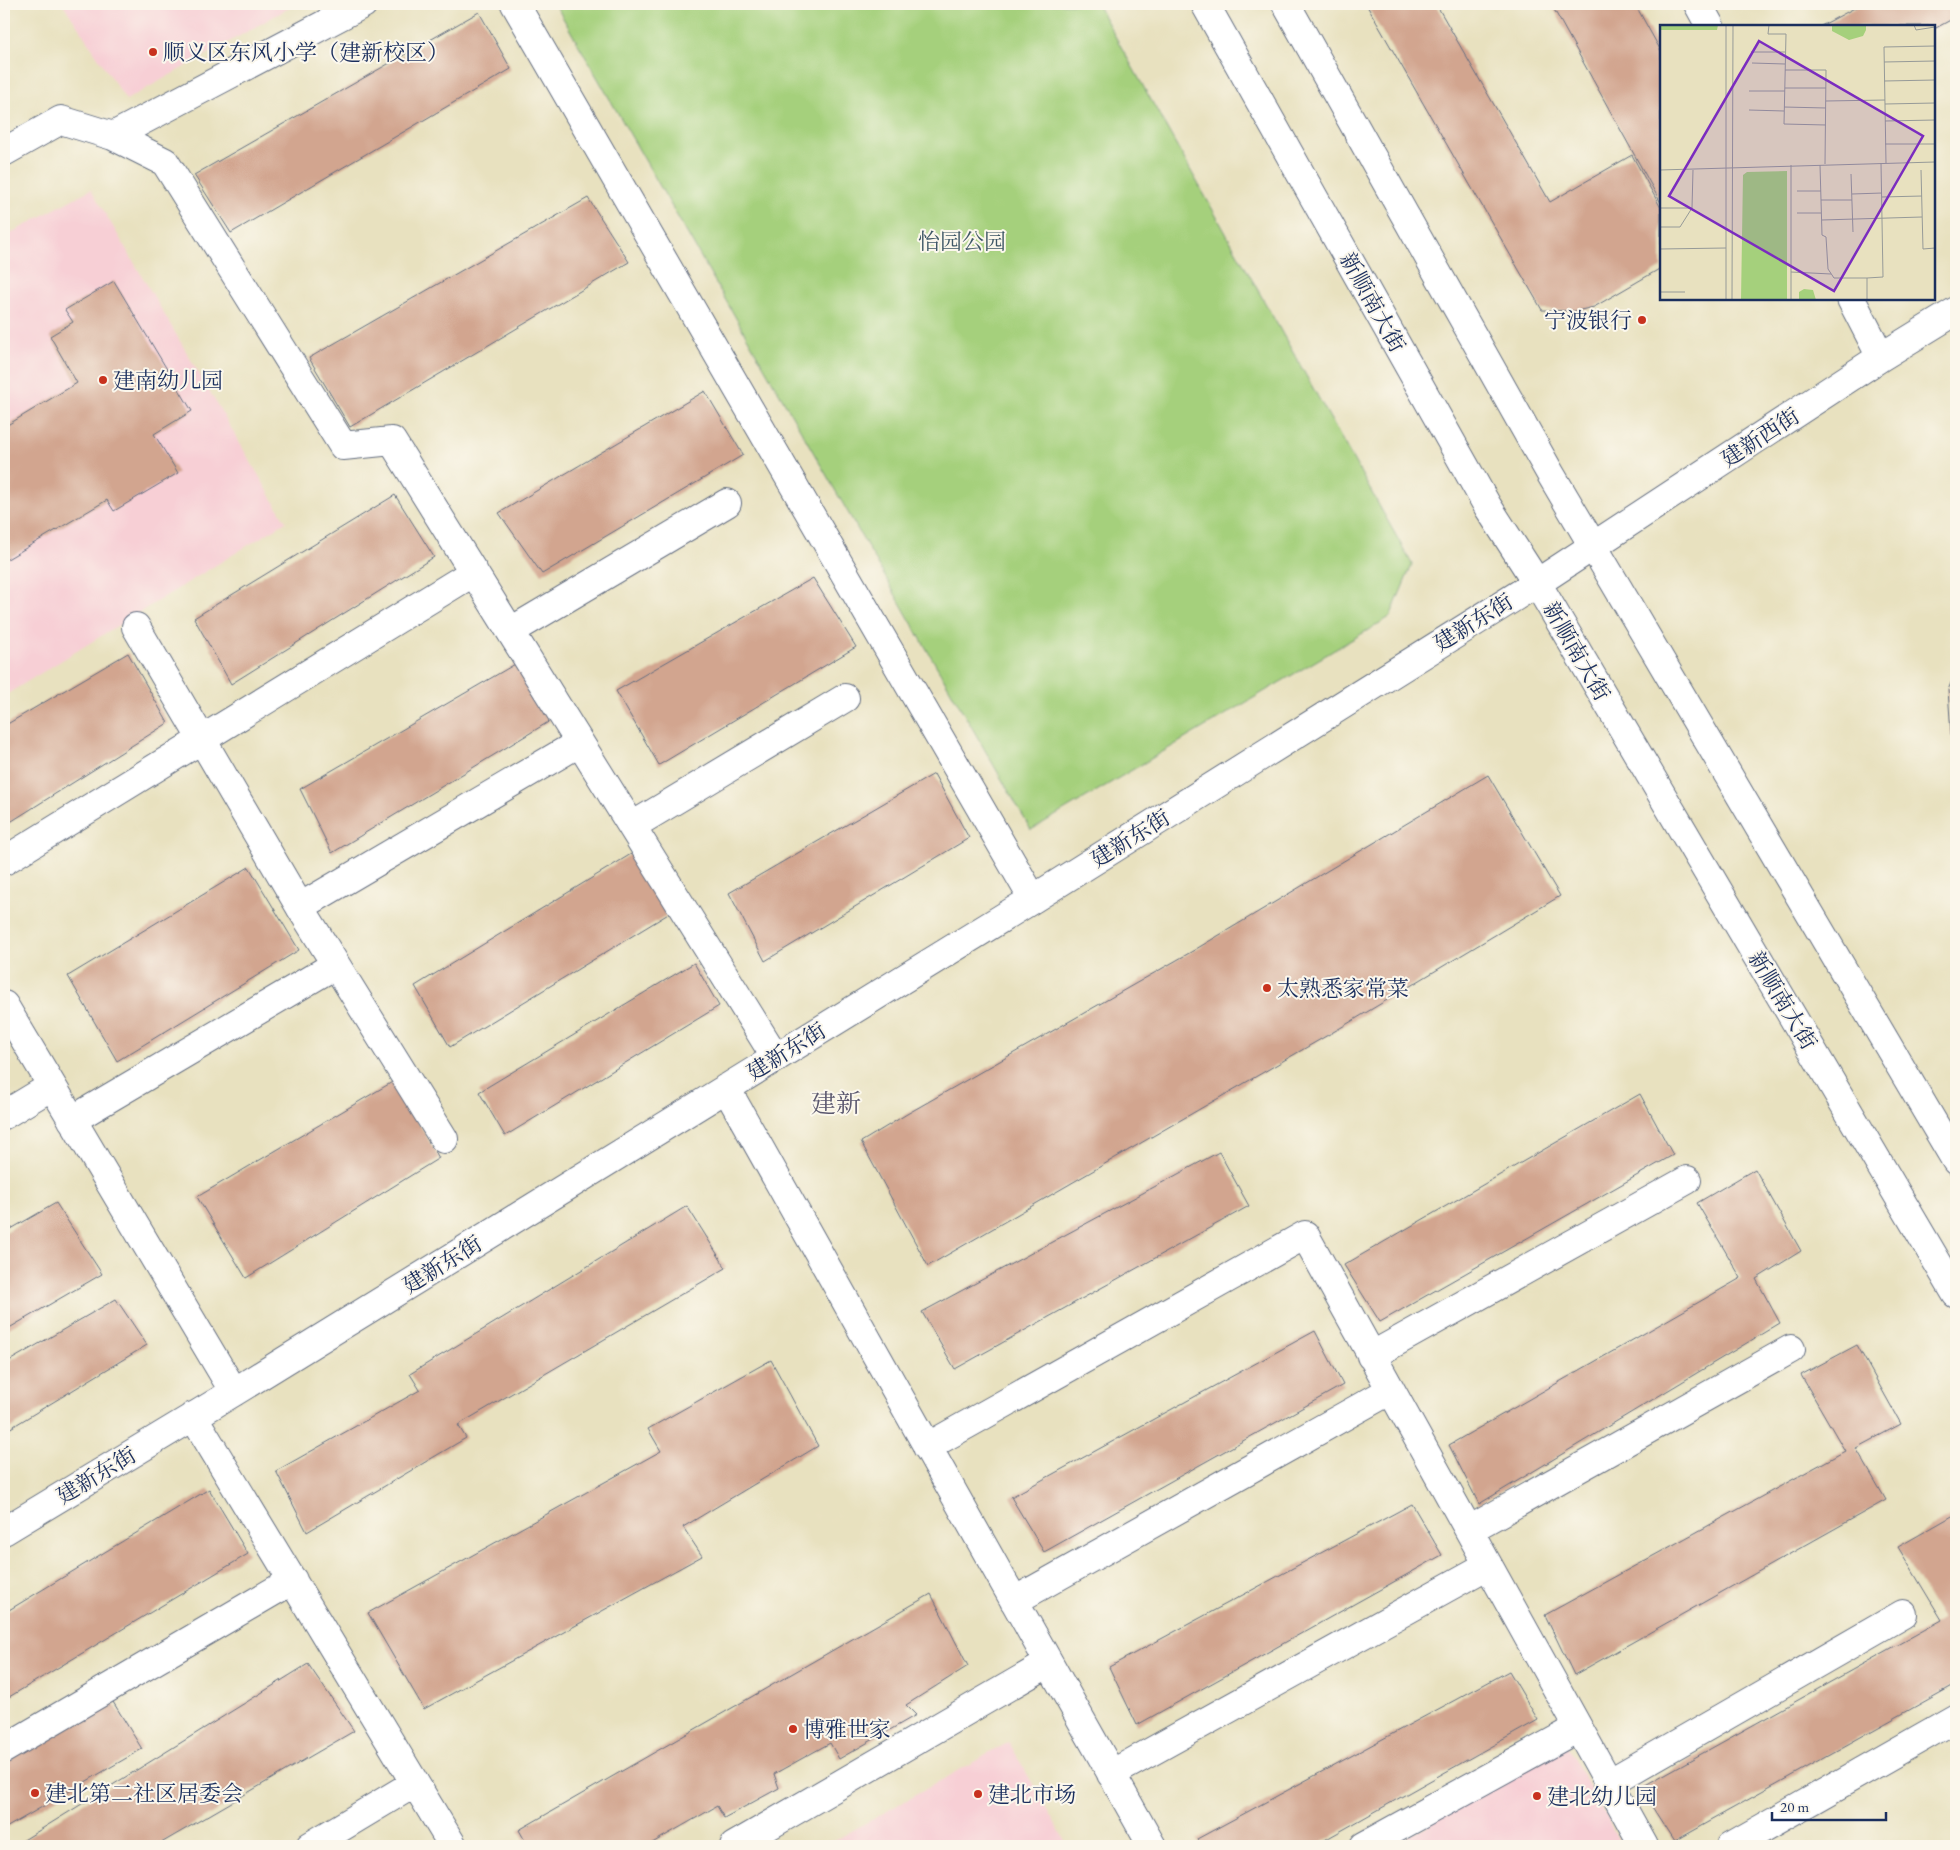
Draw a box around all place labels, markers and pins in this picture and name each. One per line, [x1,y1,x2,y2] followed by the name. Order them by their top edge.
[163,38,449,67] place label: 顺义区东风小学（建新校区）
[147,46,159,58] marker: 顺义区东风小学（建新校区）
[1544,306,1632,335] place label: 宁波银行
[1636,314,1648,326] marker: 宁波银行
[113,366,223,395] place label: 建南幼儿园
[97,374,109,386] marker: 建南幼儿园
[1277,974,1409,1003] place label: 太熟悉家常菜
[1261,982,1273,994] marker: 太熟悉家常菜
[803,1715,891,1744] place label: 博雅世家
[787,1723,799,1735] marker: 博雅世家
[45,1779,243,1808] place label: 建北第二社区居委会
[988,1780,1076,1809] place label: 建北市场
[1547,1782,1657,1811] place label: 建北幼儿园
[29,1787,41,1799] marker: 建北第二社区居委会
[972,1788,984,1800] marker: 建北市场
[1531,1790,1543,1802] marker: 建北幼儿园

